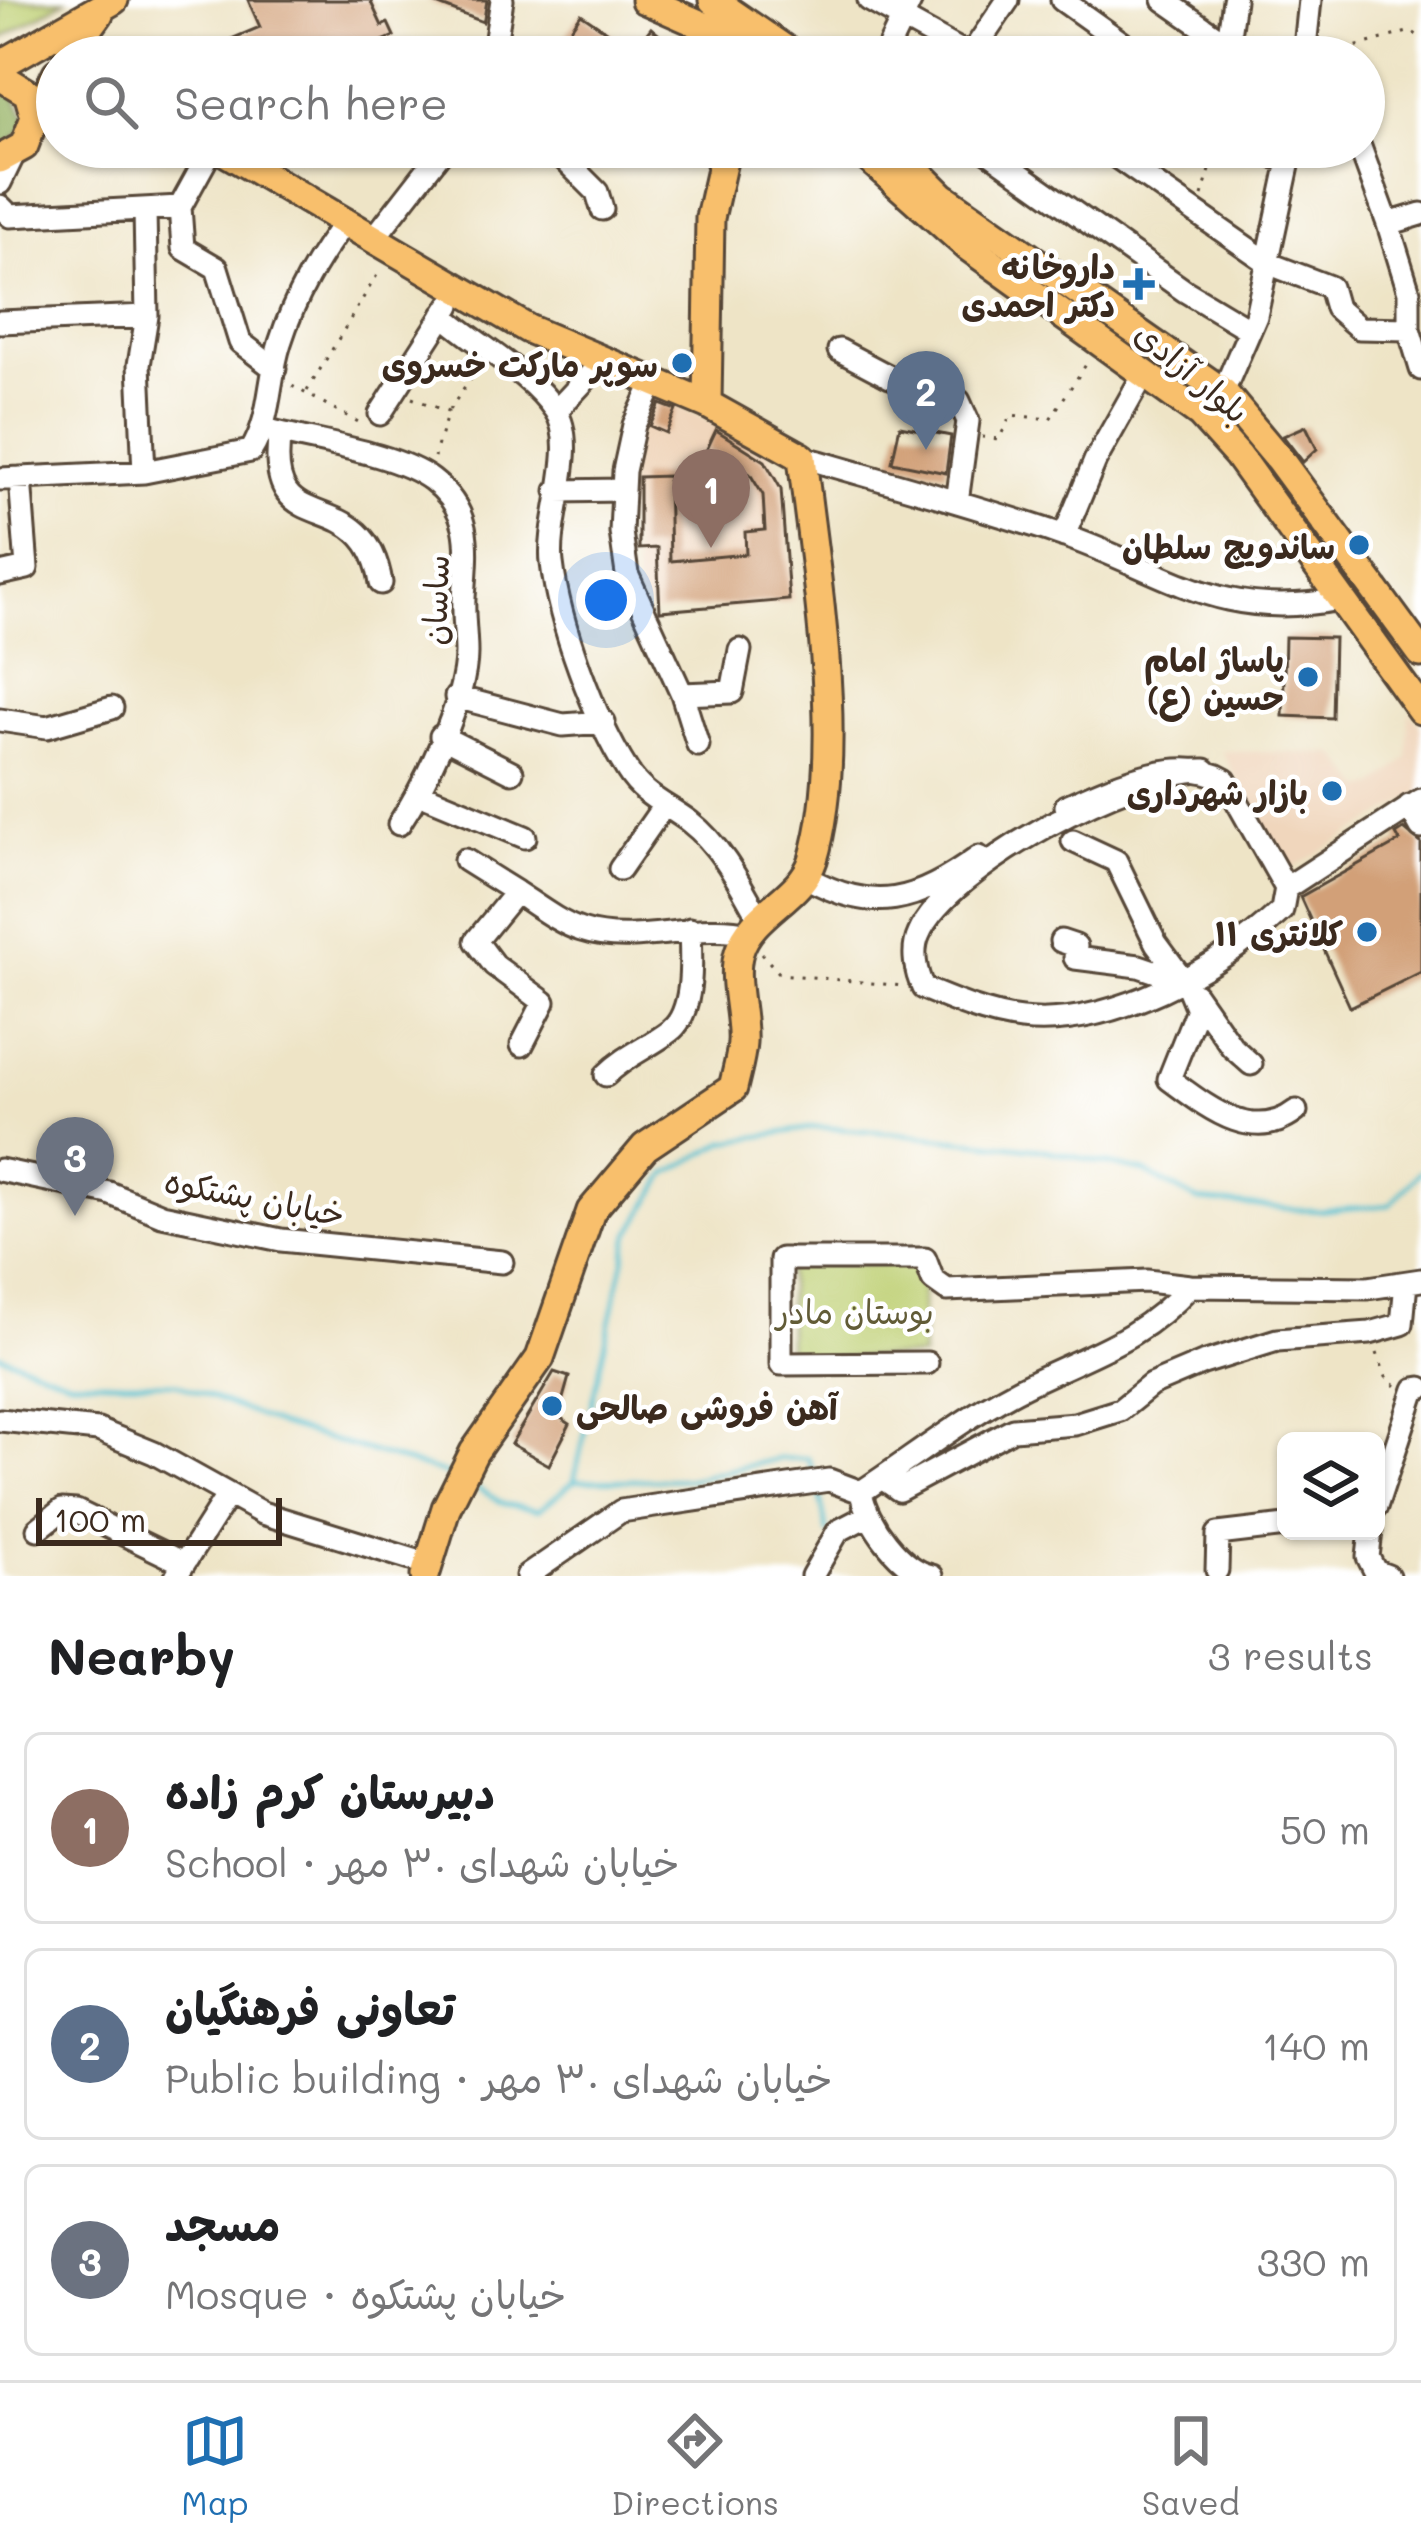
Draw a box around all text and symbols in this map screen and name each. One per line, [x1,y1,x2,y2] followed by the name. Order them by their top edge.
[36,36,1385,168] search box
[78,69,144,135] icon: search
[174,73,448,131] text: Search here
[962,244,1115,325] place label: داروخانه دکتر احمدی
[1126,271,1152,297] marker: داروخانه دکتر احمدی
[1126,311,1259,432] street label: بلوار آزادی
[382,342,658,387] place label: سوپر مارکت خسروی
[669,350,695,376] marker: سوپر مارکت خسروی
[887,351,965,450] pin: 2
[672,449,750,548] pin: 1
[1122,524,1335,569] place label: ساندویچ سلطان
[1346,532,1372,558] marker: ساندویچ سلطان
[411,554,457,646] street label: ساسان
[576,570,636,630] your location
[1144,637,1284,722] place label: پاساژ امام حسین (ع)
[1295,664,1321,690] marker: پاساژ امام حسین (ع)
[1127,770,1308,814] place label: بازار شهرداری
[1319,778,1345,804] marker: بازار شهرداری
[1215,911,1343,954] place label: کلانتری ۱۱
[1354,919,1380,945] marker: کلانتری ۱۱
[36,1117,114,1216] pin: 3
[161,1157,349,1236] street label: خیابان پشتکوه
[773,1289,934,1333] park label: بوستان مادر
[576,1385,840,1430] place label: آهن فروشی صالحی
[539,1393,565,1419] marker: آهن فروشی صالحی
[1277,1432,1385,1540] map controls
[1277,1432,1385,1540] button: layers
[36,1492,282,1545] scale bar
[54,1497,146,1540] text: 100 m
[48,1621,235,1688] text: Nearby
[1208,1629,1373,1680] text: 3 results
[165,1762,495,1820] text: دبیرستان کرم زاده
[81,1803,99,1854] text: 1
[1280,1803,1370,1854] text: 50 m
[165,1836,680,1887] text: School · خیابان شهدای ۳۰ مهر
[165,1978,455,2036] text: تعاونی فرهنگیان
[79,2019,101,2070] text: 2
[1262,2019,1370,2070] text: 140 m
[165,2052,833,2103] text: Public building · خیابان شهدای ۳۰ مهر
[165,2194,280,2252] text: مسجد
[78,2235,102,2286] text: 3
[1257,2235,1370,2286] text: 330 m
[165,2268,566,2319] text: Mosque · خیابان پشتکوه
[181,2408,249,2523] tab: Map
[611,2408,779,2523] tab: Directions
[1142,2408,1240,2523] tab: Saved

